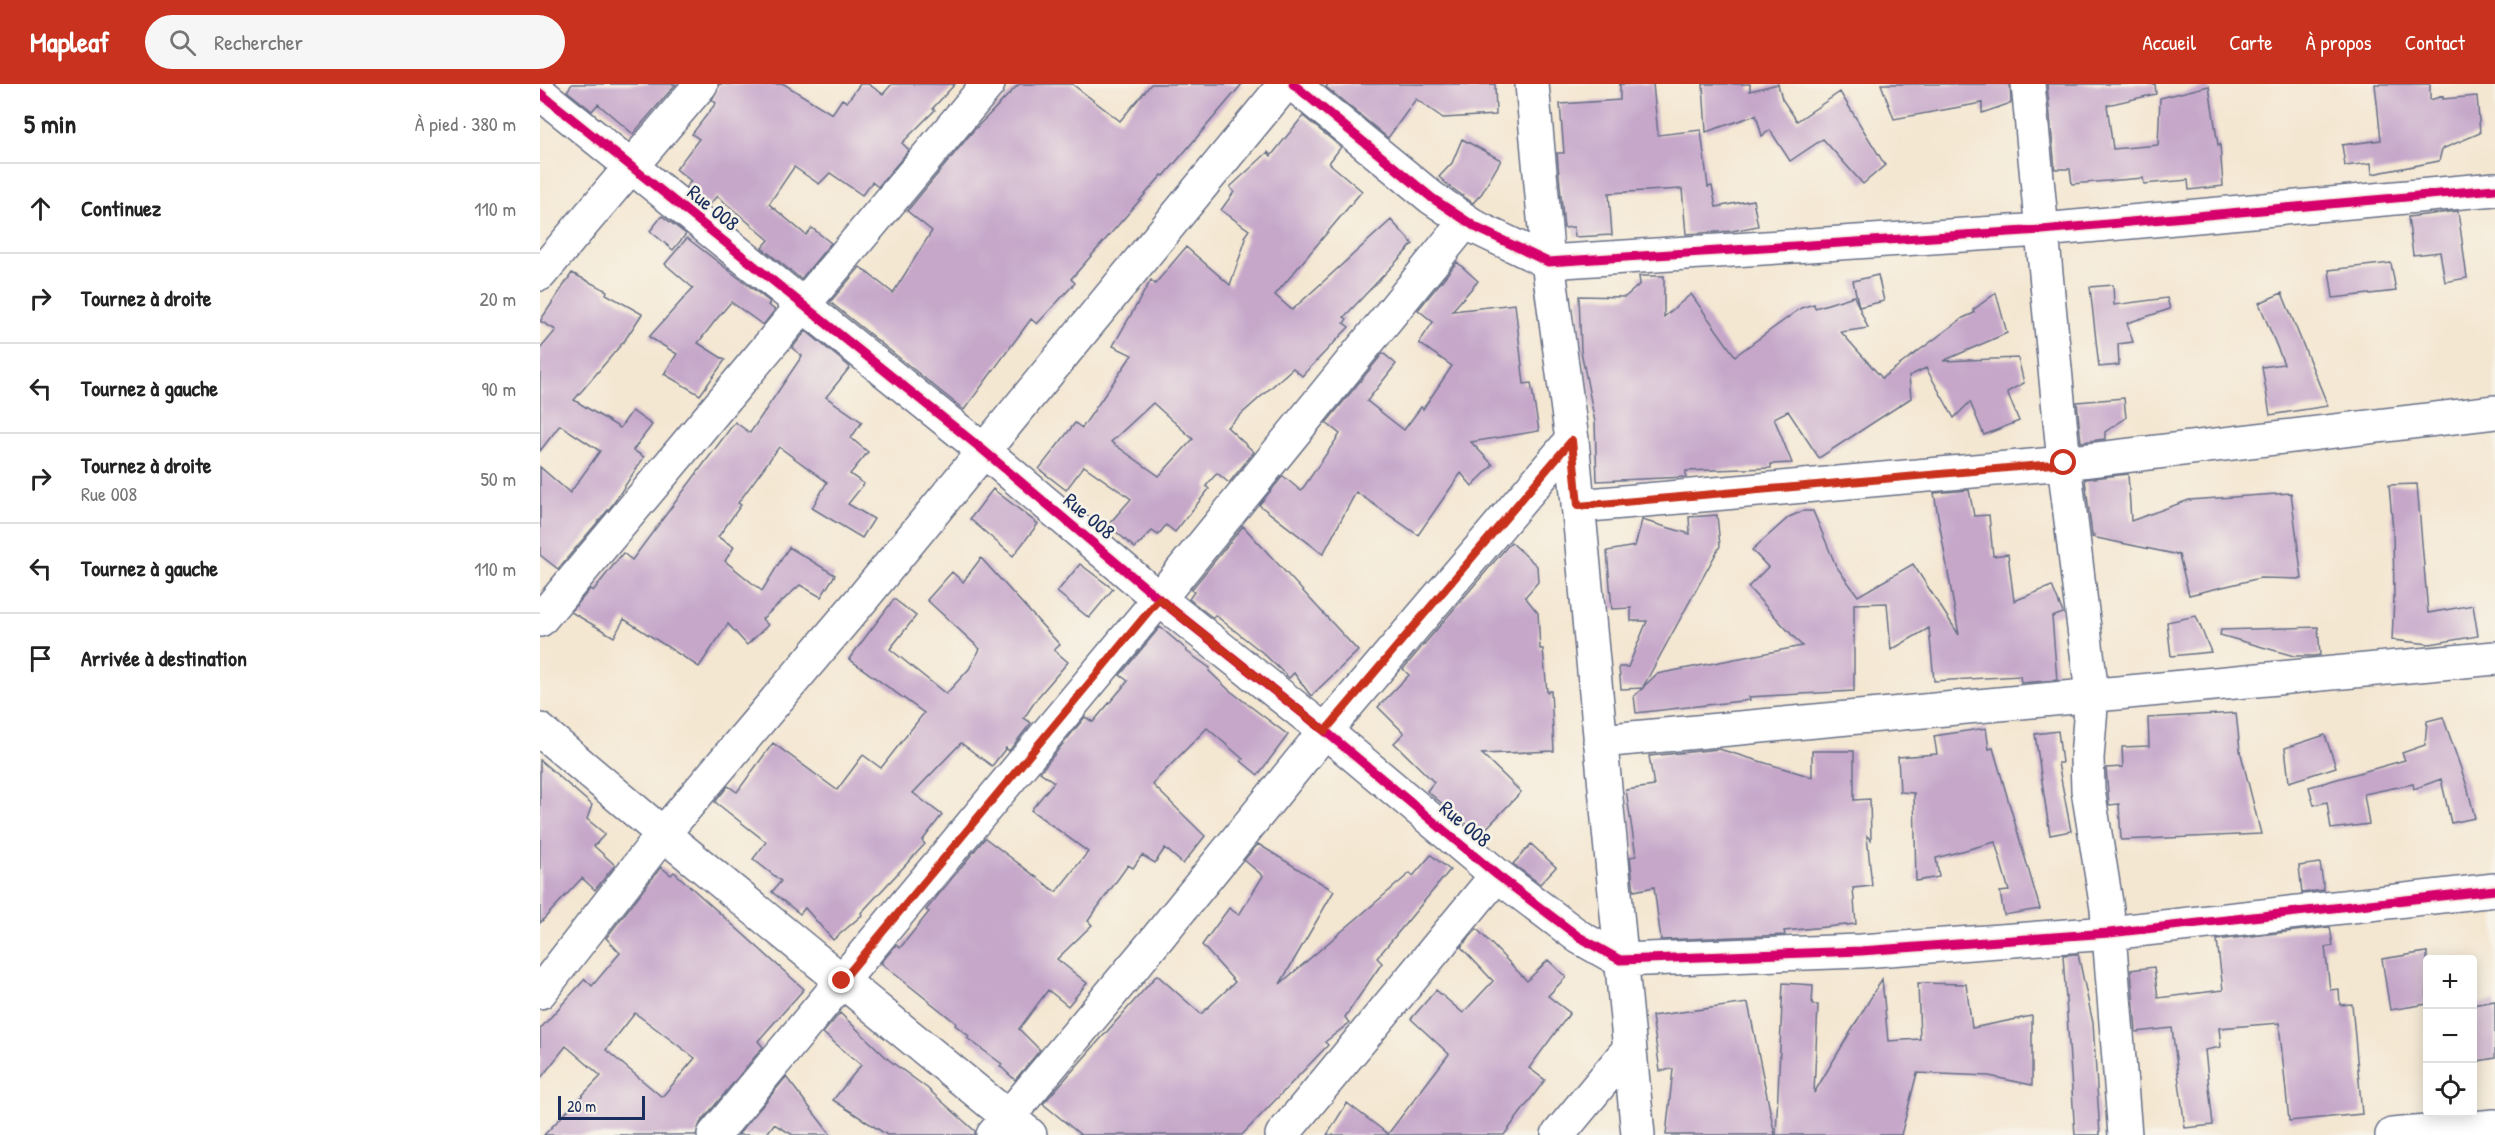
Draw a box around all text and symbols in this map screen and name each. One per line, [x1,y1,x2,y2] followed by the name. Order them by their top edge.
[145,15,565,69] search box
[30,23,109,61] text: Mapleaf
[166,26,199,59] icon: search
[214,27,303,57] text: Rechercher
[2143,28,2196,57] text: Accueil
[2229,28,2273,57] text: Carte
[2306,28,2372,57] text: À propos
[2405,28,2465,57] text: Contact
[24,106,76,141] text: 5 min
[415,110,516,137] text: À pied · 380 m
[681,178,745,237] street label: Rue 008
[24,192,57,225] icon: ahead
[81,193,161,223] text: Continuez
[474,195,516,222] text: 110 m
[24,282,57,315] icon: right
[81,283,211,313] text: Tournez à droite
[479,285,516,312] text: 20 m
[24,372,57,405] icon: left
[81,373,218,403] text: Tournez à gauche
[482,375,516,402] text: 90 m
[2050,449,2076,475] route start
[81,450,211,480] text: Tournez à droite
[24,462,57,495] icon: right
[480,465,516,492] text: 50 m
[81,480,137,507] text: Rue 008
[1057,486,1121,546] street label: Rue 008
[24,552,57,585] icon: left
[81,553,218,583] text: Tournez à gauche
[474,555,516,582] text: 110 m
[24,642,57,675] icon: arrive
[81,643,247,673] text: Arrivée à destination
[1433,794,1497,854] street label: Rue 008
[2423,955,2477,1117] map controls
[2423,955,2477,1009] button: +
[828,967,854,993] route end
[2423,1009,2477,1063] button: −
[2423,1063,2477,1117] button: locate
[558,1093,645,1120] scale bar
[567,1095,596,1117] text: 20 m

